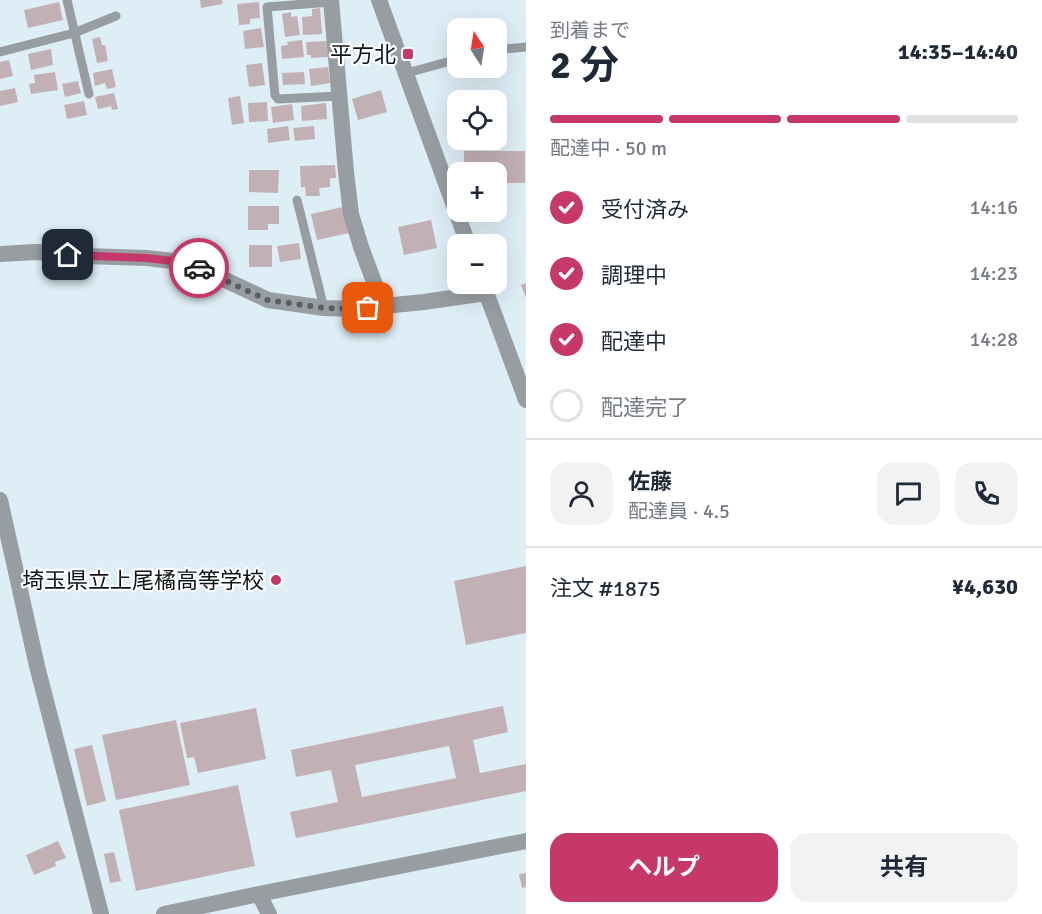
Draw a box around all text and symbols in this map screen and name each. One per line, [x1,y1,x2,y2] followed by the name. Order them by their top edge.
[447,18,507,78] north arrow
[447,18,507,294] map controls
[550,18,630,43] text: 到着まで
[898,38,1018,65] text: 14:35–14:40
[330,41,396,68] place label: 平方北
[550,41,619,89] text: 2 分
[401,47,415,61] marker: 平方北
[447,90,507,150] button: locate
[550,136,667,161] text: 配達中 · 50 m
[447,162,507,222] button: +
[550,191,583,224] icon: check
[969,195,1018,220] text: 14:16
[601,196,689,223] text: 受付済み
[42,229,93,280] pin
[447,234,507,294] button: −
[51,238,84,271] icon: home
[169,238,229,298] courier
[183,252,216,285] icon: car
[550,257,583,290] icon: check
[969,261,1018,286] text: 14:23
[601,262,667,289] text: 調理中
[342,282,393,333] pin
[351,291,384,324] icon: bag
[550,323,583,356] icon: check
[969,327,1018,352] text: 14:28
[601,328,667,355] text: 配達中
[601,394,689,421] text: 配達完了
[550,462,613,525] button: person
[877,462,940,525] button: chat
[955,462,1018,525] button: phone
[628,468,672,495] text: 佐藤
[628,499,730,524] text: 配達員 · 4.5
[22,567,264,594] place label: 埼玉県立上尾橘高等学校
[269,573,283,587] marker: 埼玉県立上尾橘高等学校
[952,573,1018,600] text: ¥4,630
[550,575,661,602] text: 注文 #1875
[550,833,778,902] button: ヘルプ
[790,833,1018,902] button: 共有

